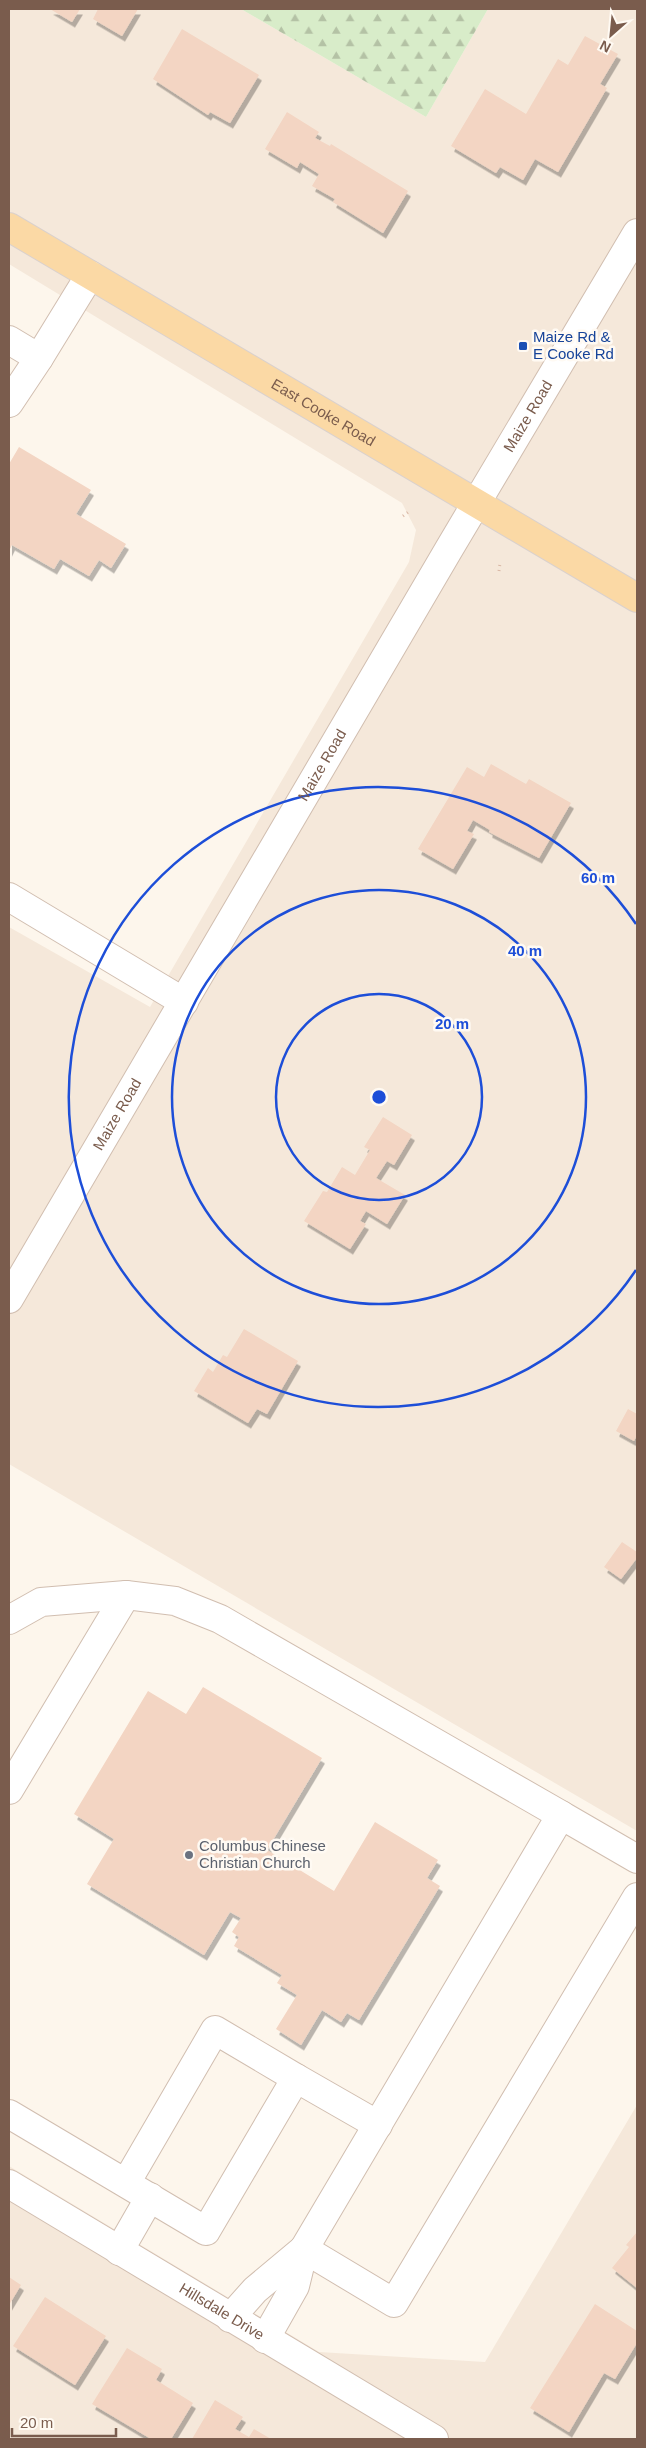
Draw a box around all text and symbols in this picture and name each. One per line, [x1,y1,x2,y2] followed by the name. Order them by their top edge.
[586,10,636,60] north arrow
[597,37,613,56] text: N
[533,328,614,362] place label: Maize Rd & E Cooke Rd
[517,340,529,352] marker: Maize Rd & E Cooke Rd
[269,375,378,449] street label: East Cooke Road
[500,377,555,455] street label: Maize Road
[294,726,349,804] street label: Maize Road
[581,869,615,886] text: 60 m
[508,942,542,959] text: 40 m
[435,1015,469,1032] text: 20 m
[89,1075,144,1153] street label: Maize Road
[370,1088,388,1106] centre of rings
[199,1837,326,1871] place label: Columbus Chinese Christian Church
[183,1849,195,1861] marker: Columbus Chinese Christian Church
[176,2279,267,2343] street label: Hillsdale Drive
[12,2406,116,2438] scale bar
[20,2414,53,2431] text: 20 m

